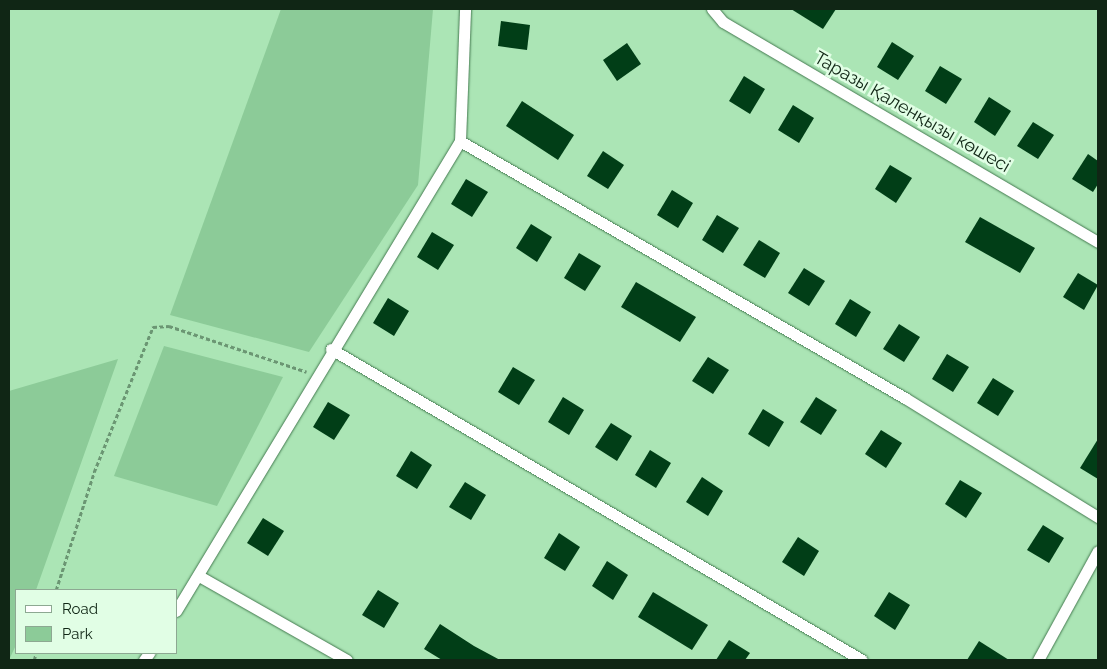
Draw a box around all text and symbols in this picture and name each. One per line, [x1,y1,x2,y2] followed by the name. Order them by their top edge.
[810,47,1014,177] street label: Таразы Қаленқызы көшесі
[15,589,178,654] legend
[62,600,98,618] text: Road
[62,625,93,643] text: Park

